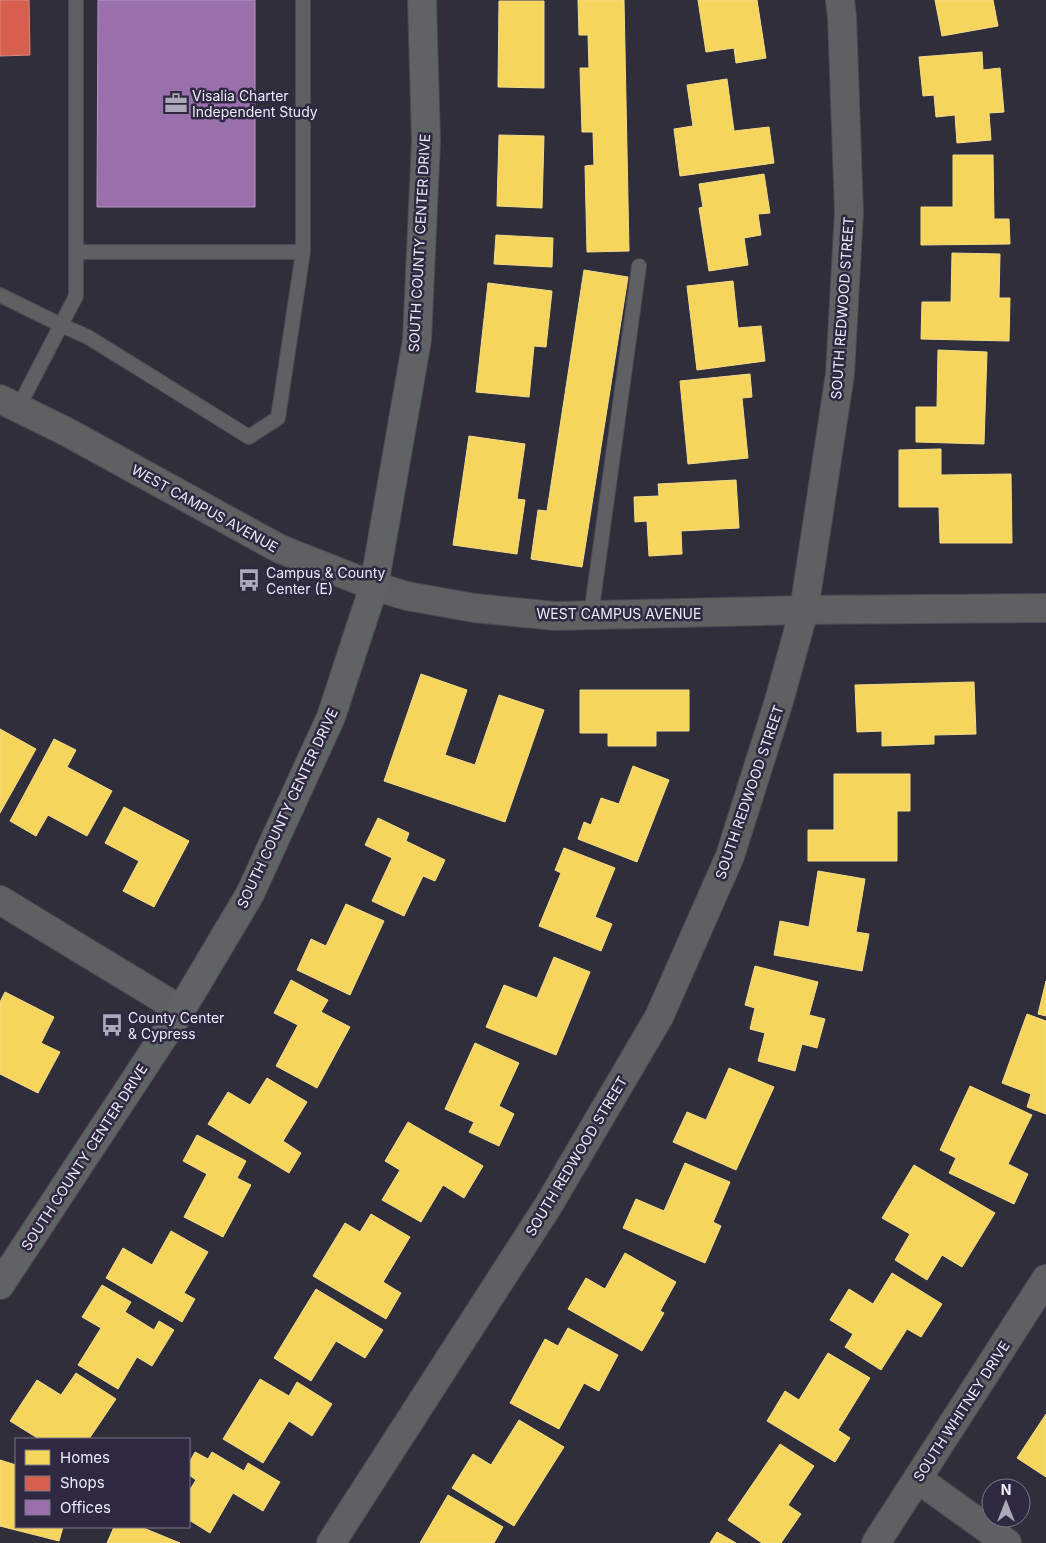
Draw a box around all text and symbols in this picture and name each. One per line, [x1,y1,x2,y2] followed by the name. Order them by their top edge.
[192,87,318,120] place label: Visalia Charter Independent Study
[163,90,189,116] office icon: Visalia Charter Independent Study
[405,133,433,353] street label: SOUTH COUNTY CENTER DRIVE
[827,216,857,400] street label: SOUTH REDWOOD STREET
[129,461,281,555] street label: WEST CAMPUS AVENUE
[266,564,386,597] place label: Campus & County Center (E)
[236,567,262,593] bus stop icon: Campus & County Center (E)
[537,605,701,622] street label: WEST CAMPUS AVENUE
[711,703,787,881] street label: SOUTH REDWOOD STREET
[233,705,341,911] street label: SOUTH COUNTY CENTER DRIVE
[128,1009,224,1042] place label: County Center & Cypress
[99,1012,125,1038] bus stop icon: County Center & Cypress
[17,1061,151,1253] street label: SOUTH COUNTY CENTER DRIVE
[522,1073,630,1239] street label: SOUTH REDWOOD STREET
[909,1338,1013,1484] street label: SOUTH WHITNEY DRIVE
[15,1438,190,1528] legend
[60,1448,110,1467] text: Homes
[60,1473,105,1492] text: Shops
[981,1478,1031,1528] north arrow
[1001,1481,1011,1498] text: N
[60,1498,111,1517] text: Offices

